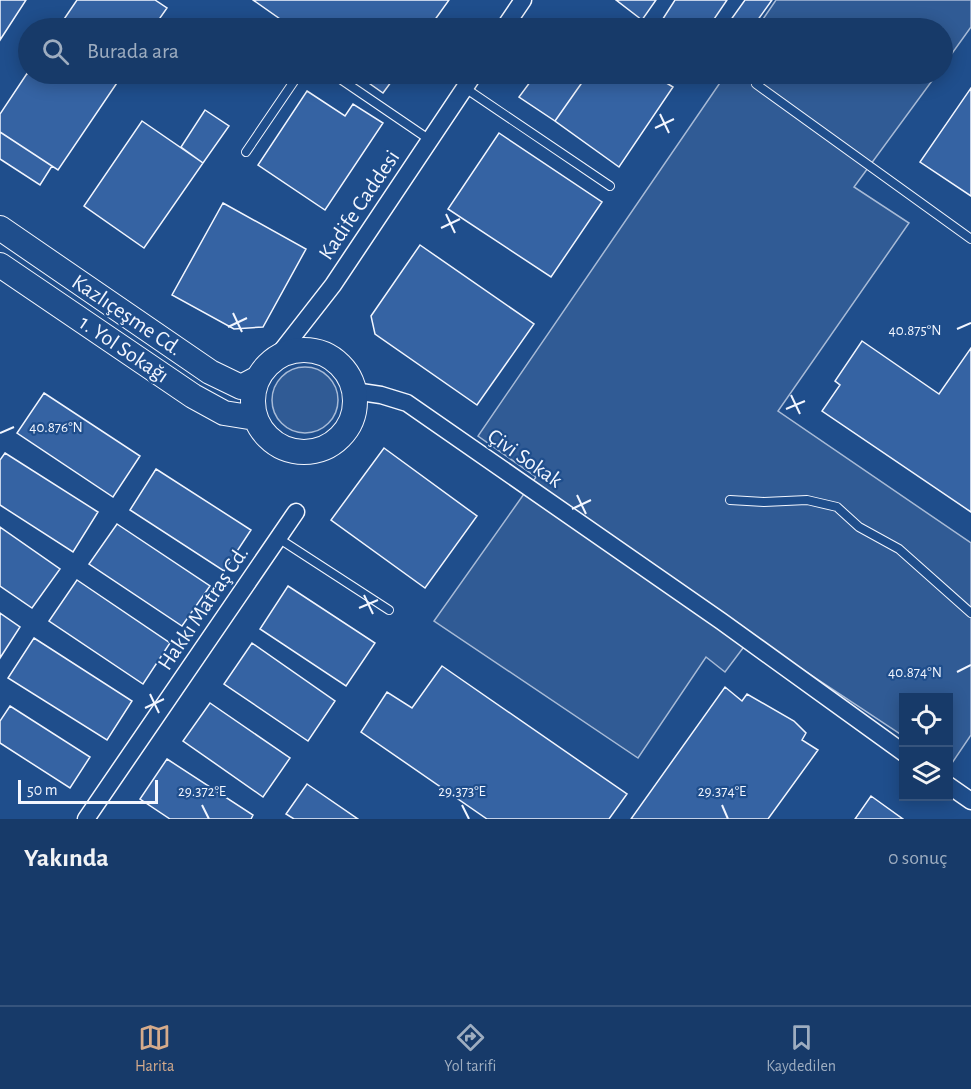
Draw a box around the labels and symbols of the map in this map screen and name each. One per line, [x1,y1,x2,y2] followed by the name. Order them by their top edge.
[314,146,404,264] street label: Kadife Caddesi
[68,270,186,360] street label: Kazlıçeşme Cd.
[75,311,173,387] street label: 1. Yol Sokağı
[889,323,941,338] text: 40.875°N
[29,420,83,435] text: 40.876°N
[484,424,566,492] street label: Çivi Sokak
[154,542,252,674] street label: Hakkı Matraş Cd.
[888,665,942,680] text: 40.874°N
[18,777,158,804] scale bar
[178,784,226,799] text: 29.372°E
[438,784,486,799] text: 29.373°E
[698,784,746,799] text: 29.374°E

